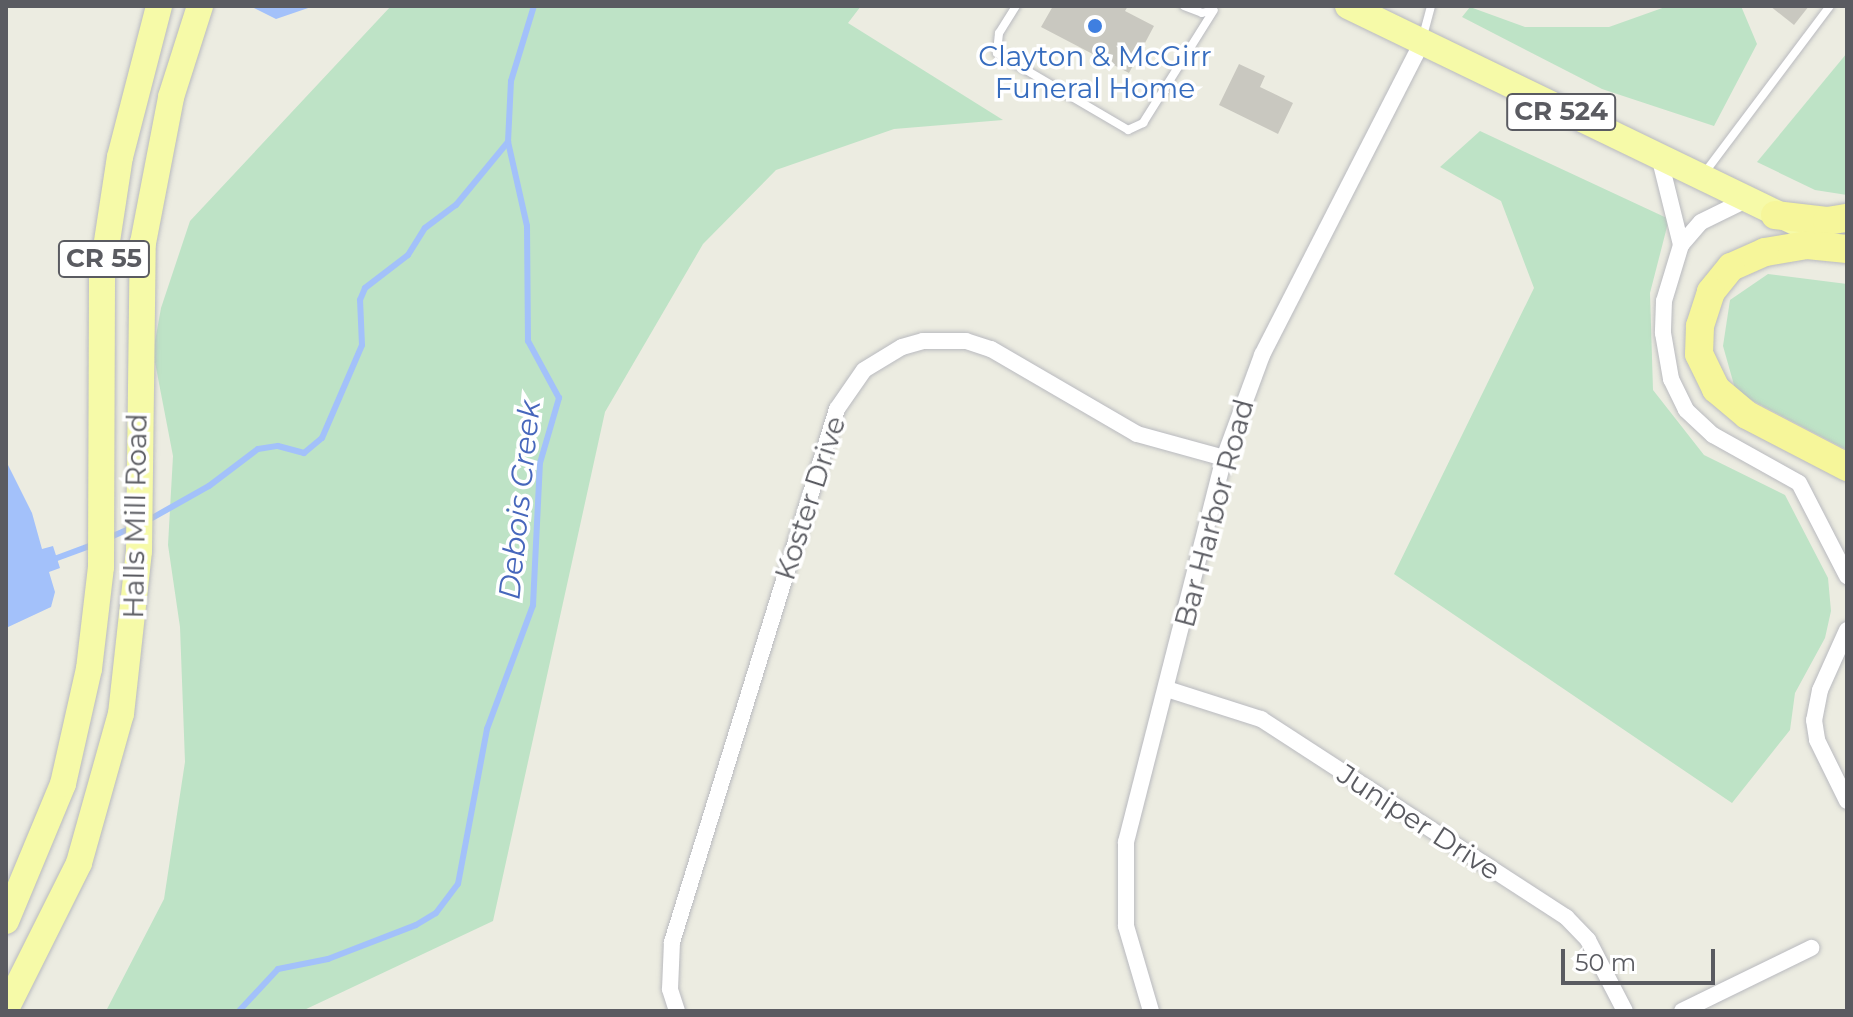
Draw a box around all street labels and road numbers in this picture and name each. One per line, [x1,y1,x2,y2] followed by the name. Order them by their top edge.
[1505,90,1617,134] road number: CR 524
[56,237,152,281] road number: CR 55
[1167,395,1261,631] street label: Bar Harbor Road
[768,412,852,584] street label: Koster Drive
[116,413,154,619] street label: Halls Mill Road
[1331,757,1507,887] street label: Juniper Drive

